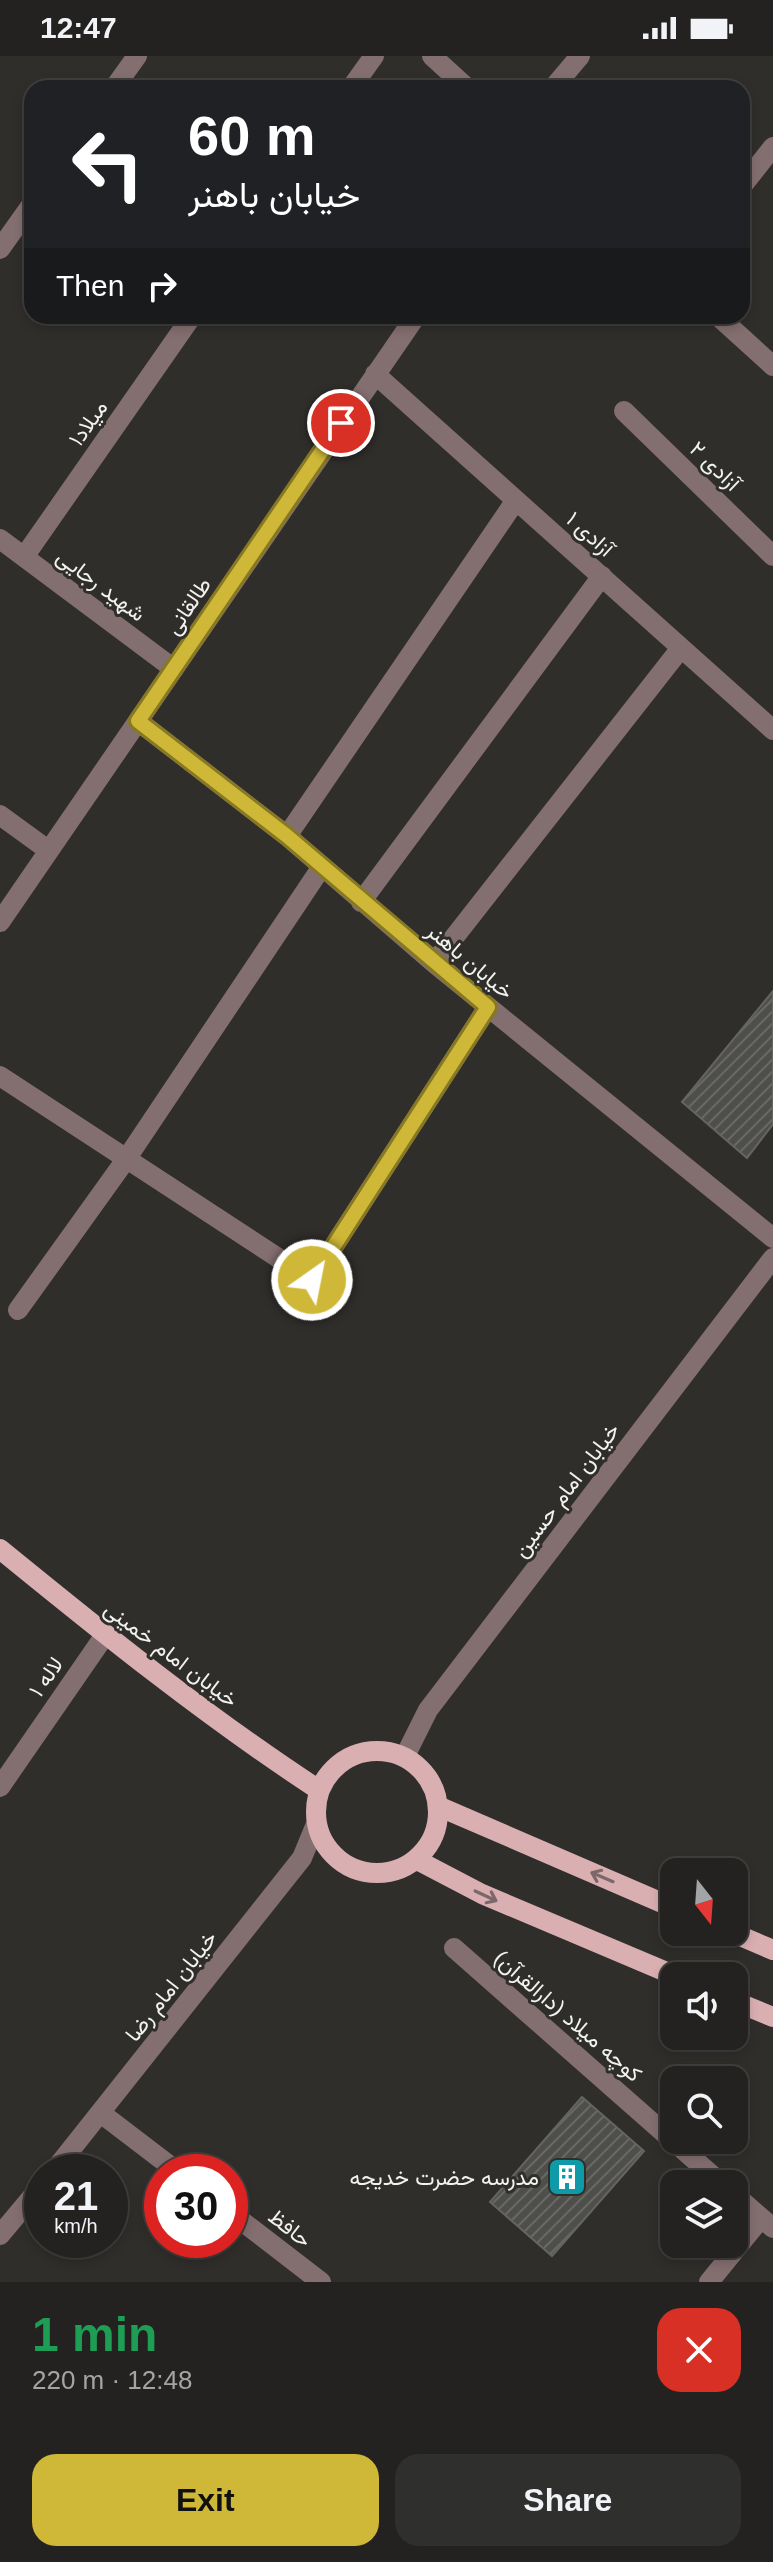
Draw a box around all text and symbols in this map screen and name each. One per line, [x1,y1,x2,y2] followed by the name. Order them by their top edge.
[40,11,117,44] text: 12:47
[188,104,316,167] text: 60 m
[56,112,160,216] icon: left
[188,174,360,215] text: خیابان باهنر
[140,264,184,308] icon: right
[56,269,124,302] text: Then
[307,389,375,457] pin
[63,395,113,451] street label: میلاد۱
[319,401,363,445] icon: arrive
[684,436,747,498] street label: آزادی ۲
[561,506,620,564] street label: آزادی ۱
[51,544,150,627] street label: شهید رجایی
[160,573,217,640] street label: طالقانی
[420,917,518,1005] street label: خیابان باهنر
[270,1238,354,1322] position arrow
[507,1418,626,1563] street label: خیابان امام حسین
[98,1596,243,1714] street label: خیابان امام خمینی
[24,1652,68,1702] street label: لاله ۱
[660,1858,748,1946] north arrow
[660,1858,748,2258] map controls
[590,1868,615,1883] one-way arrow
[474,1889,498,1904] one-way arrow
[120,1926,224,2048] street label: خیابان امام رضا
[488,1945,647,2088] street label: کوچه میلاد (دارالقرآن)
[660,1962,748,2050] button: sound
[660,2066,748,2154] button: search
[144,2154,248,2258] speed limit sign: 30
[546,2156,588,2198] building icon: مدرسه حضرت خدیجه
[349,2165,539,2191] place label: مدرسه حضرت خدیجه
[660,2170,748,2258] button: layers
[54,2174,98,2218] text: 21
[264,2204,316,2252] street label: حافظ
[54,2215,98,2237] text: km/h
[32,2308,157,2361] text: 1 min
[657,2308,741,2392] button: close
[32,2365,192,2395] text: 220 m · 12:48
[32,2454,379,2546] button: Exit
[395,2454,741,2546] button: Share

